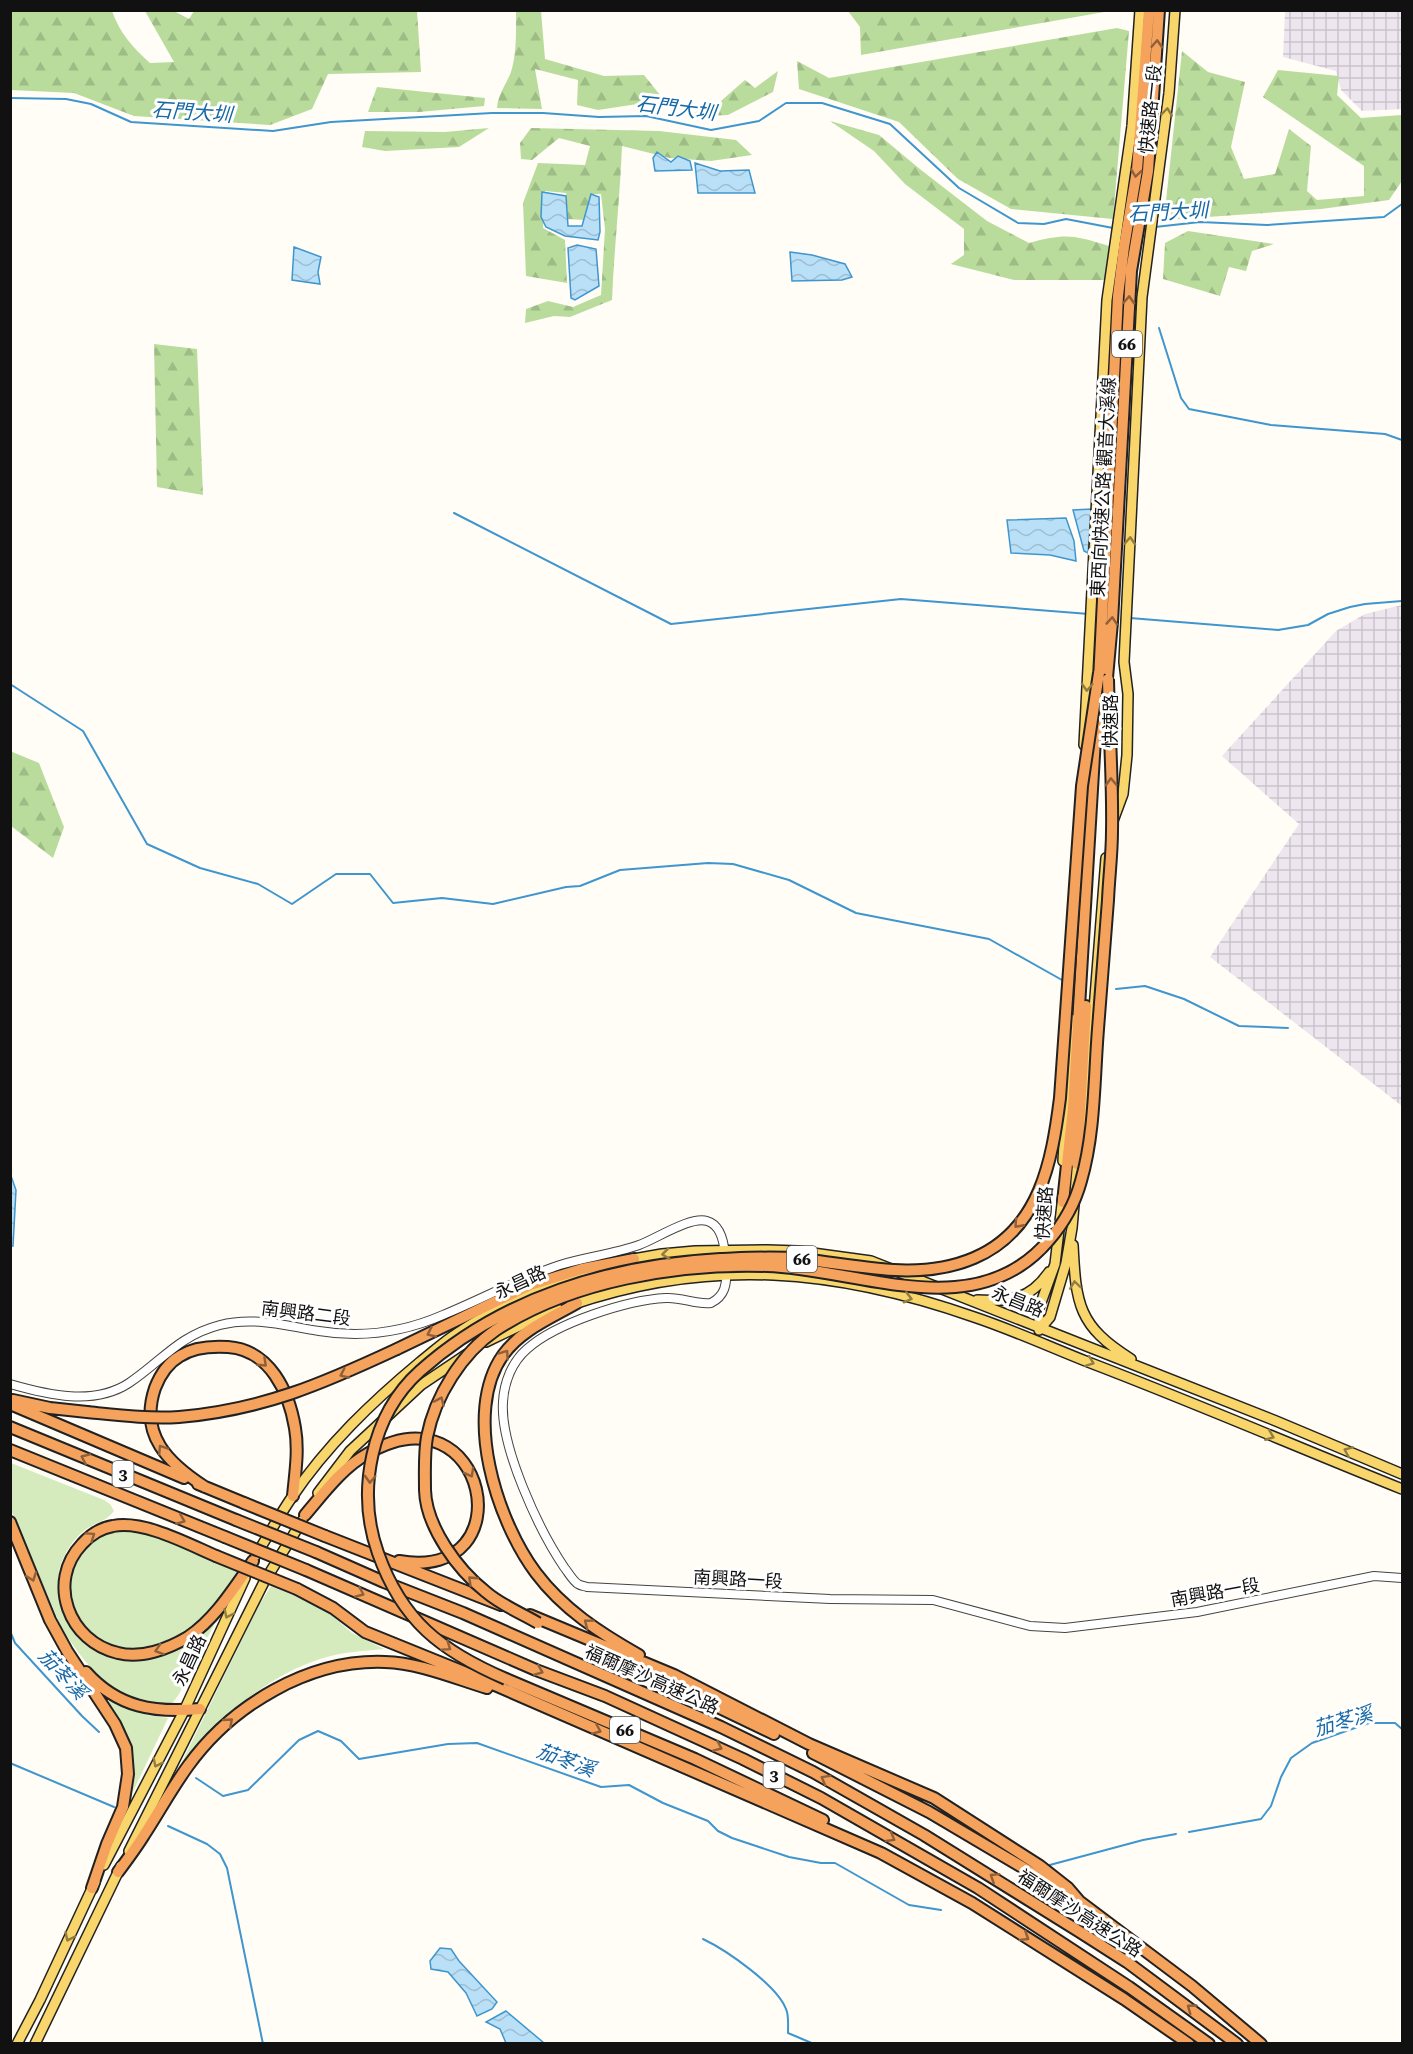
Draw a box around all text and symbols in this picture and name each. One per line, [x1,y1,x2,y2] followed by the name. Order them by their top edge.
[1151,39,1164,48] one-way arrow
[1135,63,1165,155] street label: 快速路一段
[635,91,720,125] water label: 石門大圳
[151,97,236,127] water label: 石門大圳
[1160,107,1173,116] one-way arrow
[1131,169,1143,178] one-way arrow
[1127,198,1212,226] water label: 石門大圳
[1122,296,1135,305] one-way arrow
[1112,331,1142,357] road number: 66
[1087,376,1119,598] street label: 東西向快速公路 觀音大溪線
[1123,536,1136,545] one-way arrow
[1106,616,1119,625] one-way arrow
[1080,682,1093,691] one-way arrow
[1100,694,1121,748] street label: 快速路
[1104,778,1117,787] one-way arrow
[1032,1185,1056,1241] street label: 快速路
[1014,1217,1025,1227] one-way arrow
[787,1246,817,1272] road number: 66
[662,1247,671,1260] one-way arrow
[491,1261,549,1303] street label: 永昌路
[989,1281,1047,1321] street label: 永昌路
[1070,1281,1082,1290] one-way arrow
[903,1290,913,1303] one-way arrow
[260,1297,352,1329] street label: 南興路二段
[426,1326,437,1338] one-way arrow
[498,1349,509,1360] one-way arrow
[1084,1355,1095,1367] one-way arrow
[257,1356,267,1367] one-way arrow
[339,1366,350,1378] one-way arrow
[432,1396,444,1407] one-way arrow
[1264,1429,1275,1441] one-way arrow
[158,1444,169,1455] one-way arrow
[1344,1446,1355,1458] one-way arrow
[80,1453,91,1465] one-way arrow
[112,1461,134,1487] road number: 3
[463,1467,474,1477] one-way arrow
[363,1474,376,1483] one-way arrow
[175,1513,186,1525] one-way arrow
[85,1532,96,1543] one-way arrow
[693,1566,783,1592] street label: 南興路一段
[25,1571,38,1581] one-way arrow
[1169,1574,1261,1610] street label: 南興路一段
[469,1576,480,1587] one-way arrow
[353,1586,364,1598] one-way arrow
[223,1608,235,1619] one-way arrow
[584,1619,595,1630] one-way arrow
[168,1631,210,1689] street label: 永昌路
[441,1640,452,1651] one-way arrow
[582,1640,722,1718] street label: 福爾摩沙高速公路
[154,1643,165,1655] one-way arrow
[34,1644,94,1706] water label: 茄苳溪
[533,1664,544,1676] one-way arrow
[1311,1700,1378,1741] water label: 茄苳溪
[610,1717,640,1743] road number: 66
[222,1718,233,1729] one-way arrow
[591,1723,602,1735] one-way arrow
[534,1738,601,1783] water label: 茄苳溪
[712,1740,723,1752] one-way arrow
[153,1756,164,1767] one-way arrow
[764,1762,784,1788] road number: 3
[821,1775,831,1786] one-way arrow
[885,1831,895,1842] one-way arrow
[1014,1865,1146,1961] street label: 福爾摩沙高速公路
[990,1873,1000,1885] one-way arrow
[64,1930,76,1941] one-way arrow
[1018,1930,1029,1941] one-way arrow
[1186,2004,1197,2015] one-way arrow

